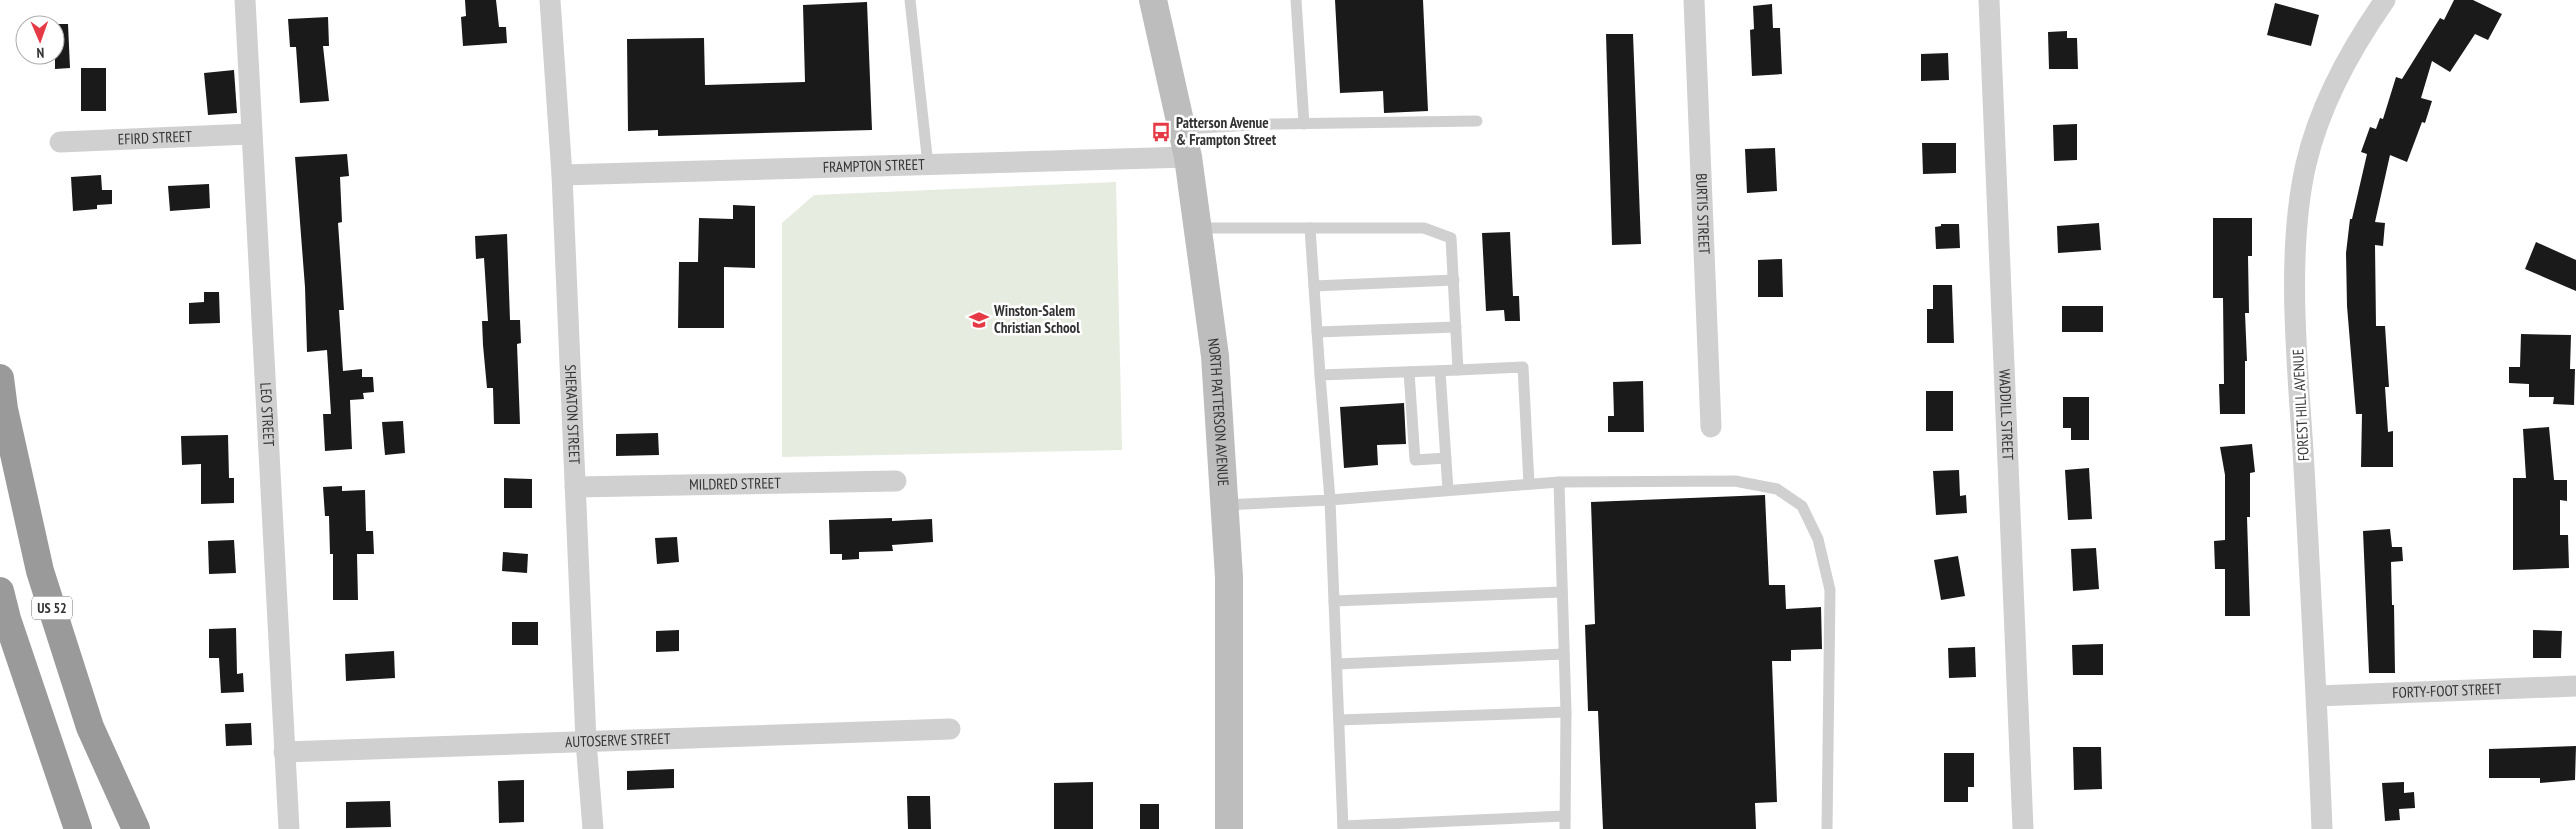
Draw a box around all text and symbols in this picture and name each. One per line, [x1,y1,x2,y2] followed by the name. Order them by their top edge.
[15,15,65,65] north arrow
[36,44,45,62] text: N
[1176,113,1277,149] place label: Patterson Avenue & Frampton Street
[1150,121,1172,143] bus stop icon: Patterson Avenue & Frampton Street
[117,126,193,149] street label: EFIRD STREET
[823,155,925,176] street label: FRAMPTON STREET
[1692,173,1714,255] street label: BURTIS STREET
[993,301,1080,337] place label: Winston-Salem Christian School
[968,309,990,331] school or university icon: Winston-Salem Christian School
[1204,337,1233,487] street label: NORTH PATTERSON AVENUE
[2288,348,2313,462] street label: FOREST HILL AVENUE
[561,364,584,465] street label: SHERATON STREET
[1995,369,2018,461] street label: WADDILL STREET
[256,382,279,447] street label: LEO STREET
[689,473,781,494] street label: MILDRED STREET
[32,596,72,620] road number: US 52
[2392,679,2502,702] street label: FORTY-FOOT STREET
[565,729,671,751] street label: AUTOSERVE STREET

